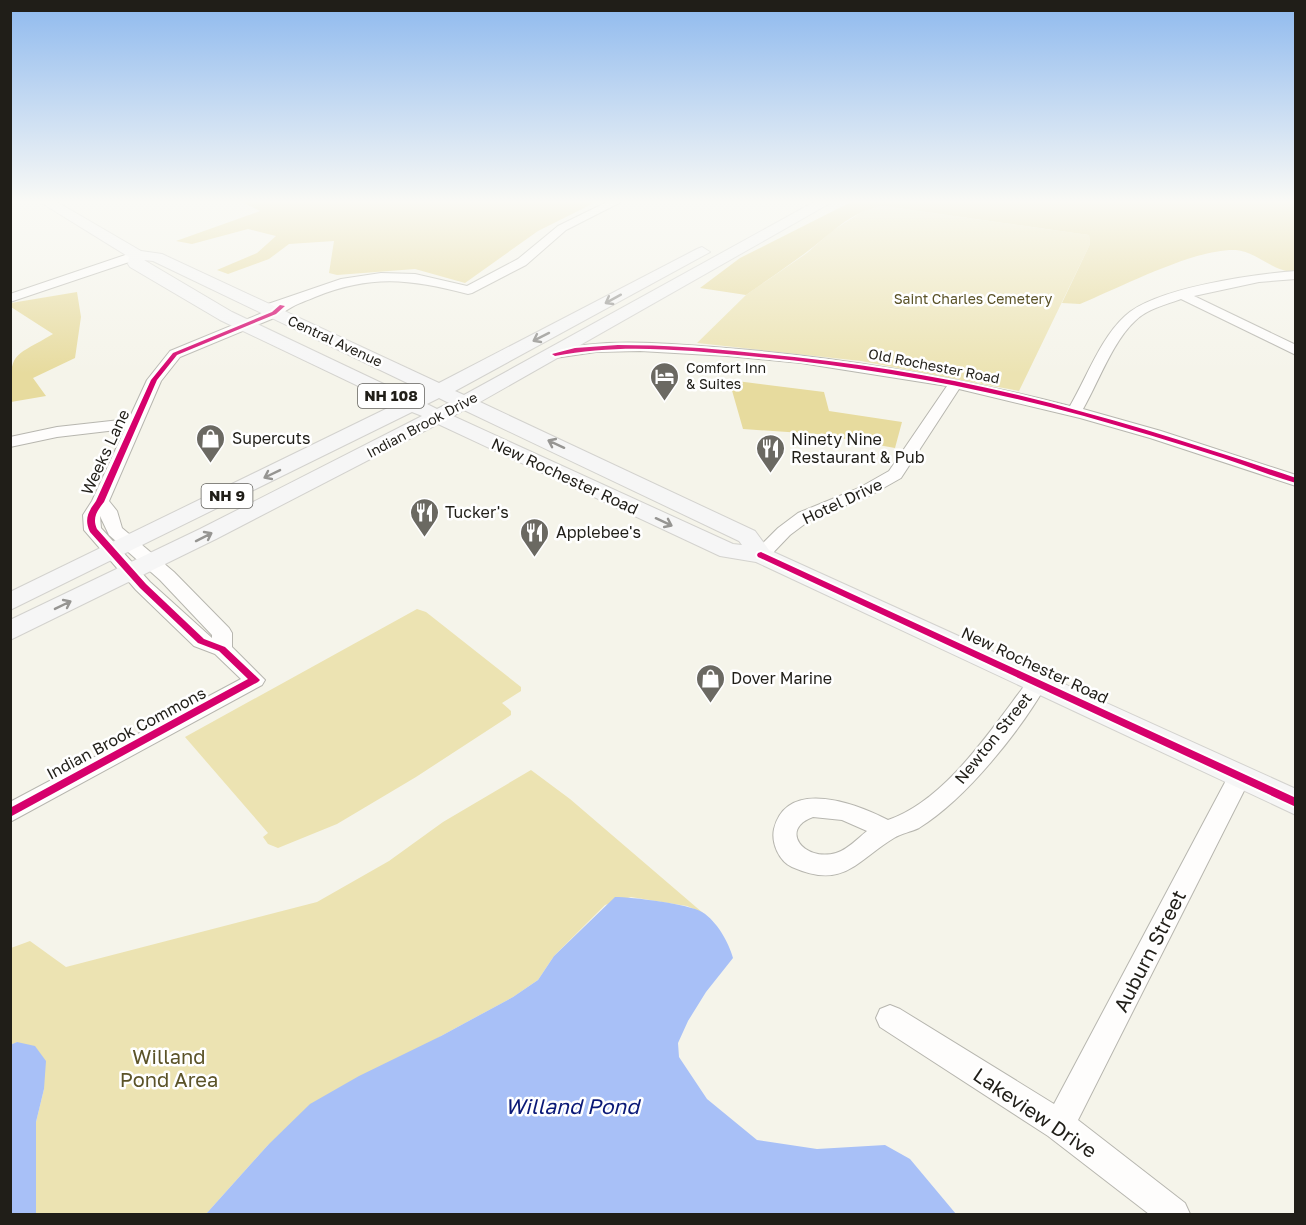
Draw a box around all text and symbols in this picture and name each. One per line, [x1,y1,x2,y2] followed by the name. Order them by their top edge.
[894,290,1052,307] park label: Saint Charles Cemetery
[604,294,622,305] one-way arrow
[285,311,385,370] street label: Central Avenue
[533,332,551,343] one-way arrow
[867,344,1001,387] street label: Old Rochester Road
[686,359,766,392] place label: Comfort Inn & Suites
[649,360,681,402] hotel icon: Comfort Inn & Suites
[358,384,424,408] road number: NH 108
[363,388,480,461] street label: Indian Brook Drive
[76,406,134,498] street label: Weeks Lane
[195,422,227,464] shop icon: Supercuts
[232,428,310,448] place label: Supercuts
[791,429,925,467] place label: Ninety Nine Restaurant & Pub
[754,432,786,474] restaurant icon: Ninety Nine Restaurant & Pub
[488,433,642,519] street label: New Rochester Road
[548,438,566,450] one-way arrow
[263,469,281,481] one-way arrow
[799,474,885,528] street label: Hotel Drive
[202,484,252,508] road number: NH 9
[408,496,440,538] restaurant icon: Tucker's
[445,502,509,522] place label: Tucker's
[519,516,551,558] restaurant icon: Applebee's
[655,516,673,528] one-way arrow
[556,522,641,542] place label: Applebee's
[195,530,213,542] one-way arrow
[54,599,72,611] one-way arrow
[958,622,1112,708] street label: New Rochester Road
[694,662,726,704] shop icon: Dover Marine
[731,668,832,688] place label: Dover Marine
[43,682,209,784] street label: Indian Brook Commons
[950,688,1036,788] street label: Newton Street
[1108,885,1190,1016] street label: Auburn Street
[120,1044,218,1091] park label: Willand Pond Area
[969,1062,1102,1162] street label: Lakeview Drive
[505,1093,641,1119] water label: Willand Pond

